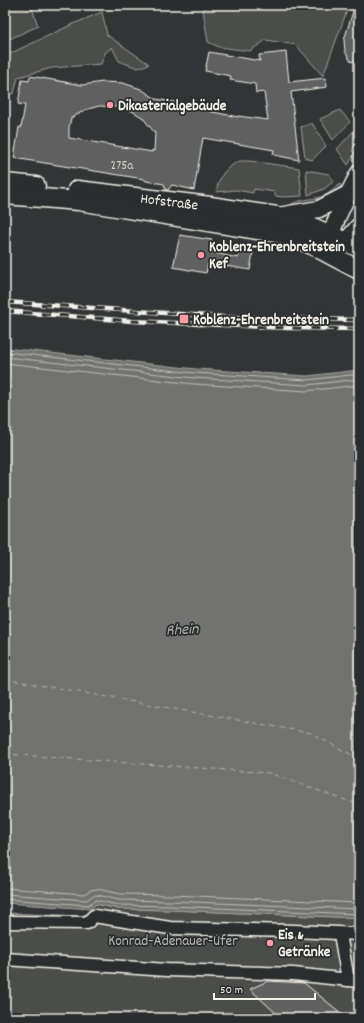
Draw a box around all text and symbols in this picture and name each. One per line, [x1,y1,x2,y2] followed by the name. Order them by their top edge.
[118,96,227,118] place label: Dikasterialgebäude
[105,100,115,110] marker: Dikasterialgebäude
[111,157,134,176] house number: 275a
[139,189,200,218] street label: Hofstraße
[209,237,345,276] place label: Koblenz-Ehrenbreitstein Kef
[196,250,206,260] marker: Koblenz-Ehrenbreitstein Kef
[193,310,329,332] place label: Koblenz-Ehrenbreitstein
[178,313,190,325] marker: Koblenz-Ehrenbreitstein
[165,618,200,643] water label: Rhein
[278,925,331,964] place label: Eis & Getränke
[108,931,238,953] park label: Konrad-Adenauer-Ufer
[265,938,275,948] marker: Eis & Getränke
[214,975,315,1001] scale bar
[220,982,243,999] text: 50 m

